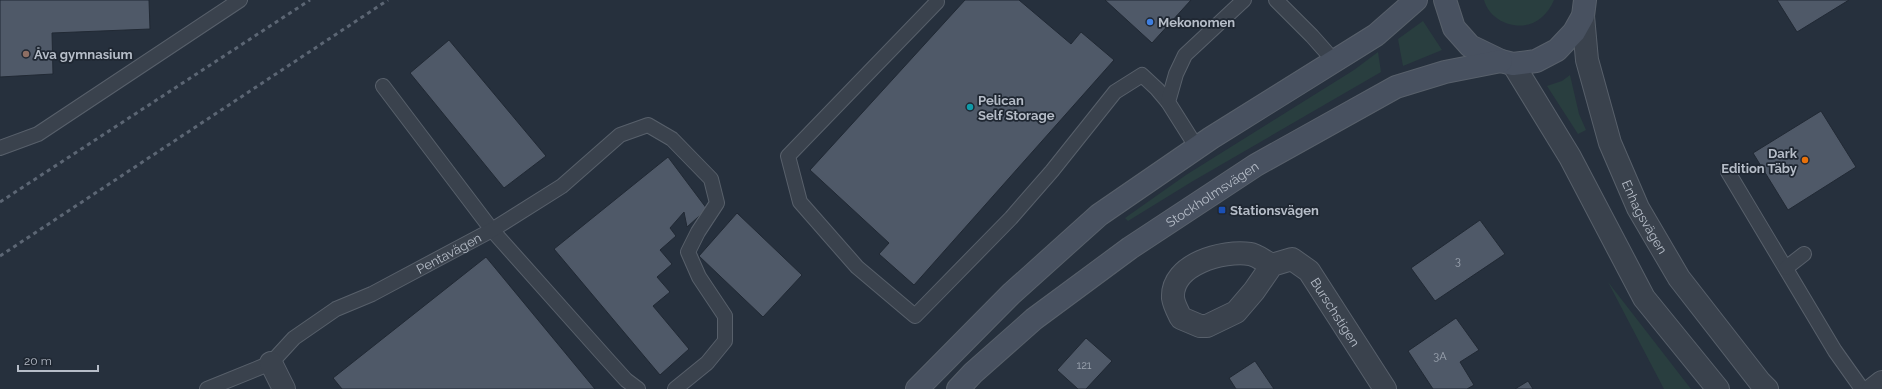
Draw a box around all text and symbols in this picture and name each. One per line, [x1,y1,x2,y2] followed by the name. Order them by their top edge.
[1158,15,1235,30] place label: Mekonomen
[1145,17,1155,27] marker: Mekonomen
[34,47,133,62] place label: Åva gymnasium
[21,49,31,59] marker: Åva gymnasium
[978,93,1055,123] place label: Pelican Self Storage
[965,102,975,112] marker: Pelican Self Storage
[1721,146,1798,176] place label: Dark Edition Täby
[1800,155,1810,165] marker: Dark Edition Täby
[1163,158,1261,230] street label: Stockholmsvägen
[1619,178,1671,256] street label: Enhagsvägen
[1230,203,1319,218] place label: Stationsvägen
[1217,205,1227,215] marker: Stationsvägen
[414,230,484,277] street label: Pentavägen
[1455,255,1461,268] house number: 3
[1308,275,1363,349] street label: Burschstigen
[18,347,98,373] scale bar
[1433,350,1447,363] house number: 3A
[24,354,52,368] text: 20 m
[1076,359,1092,372] house number: 121

